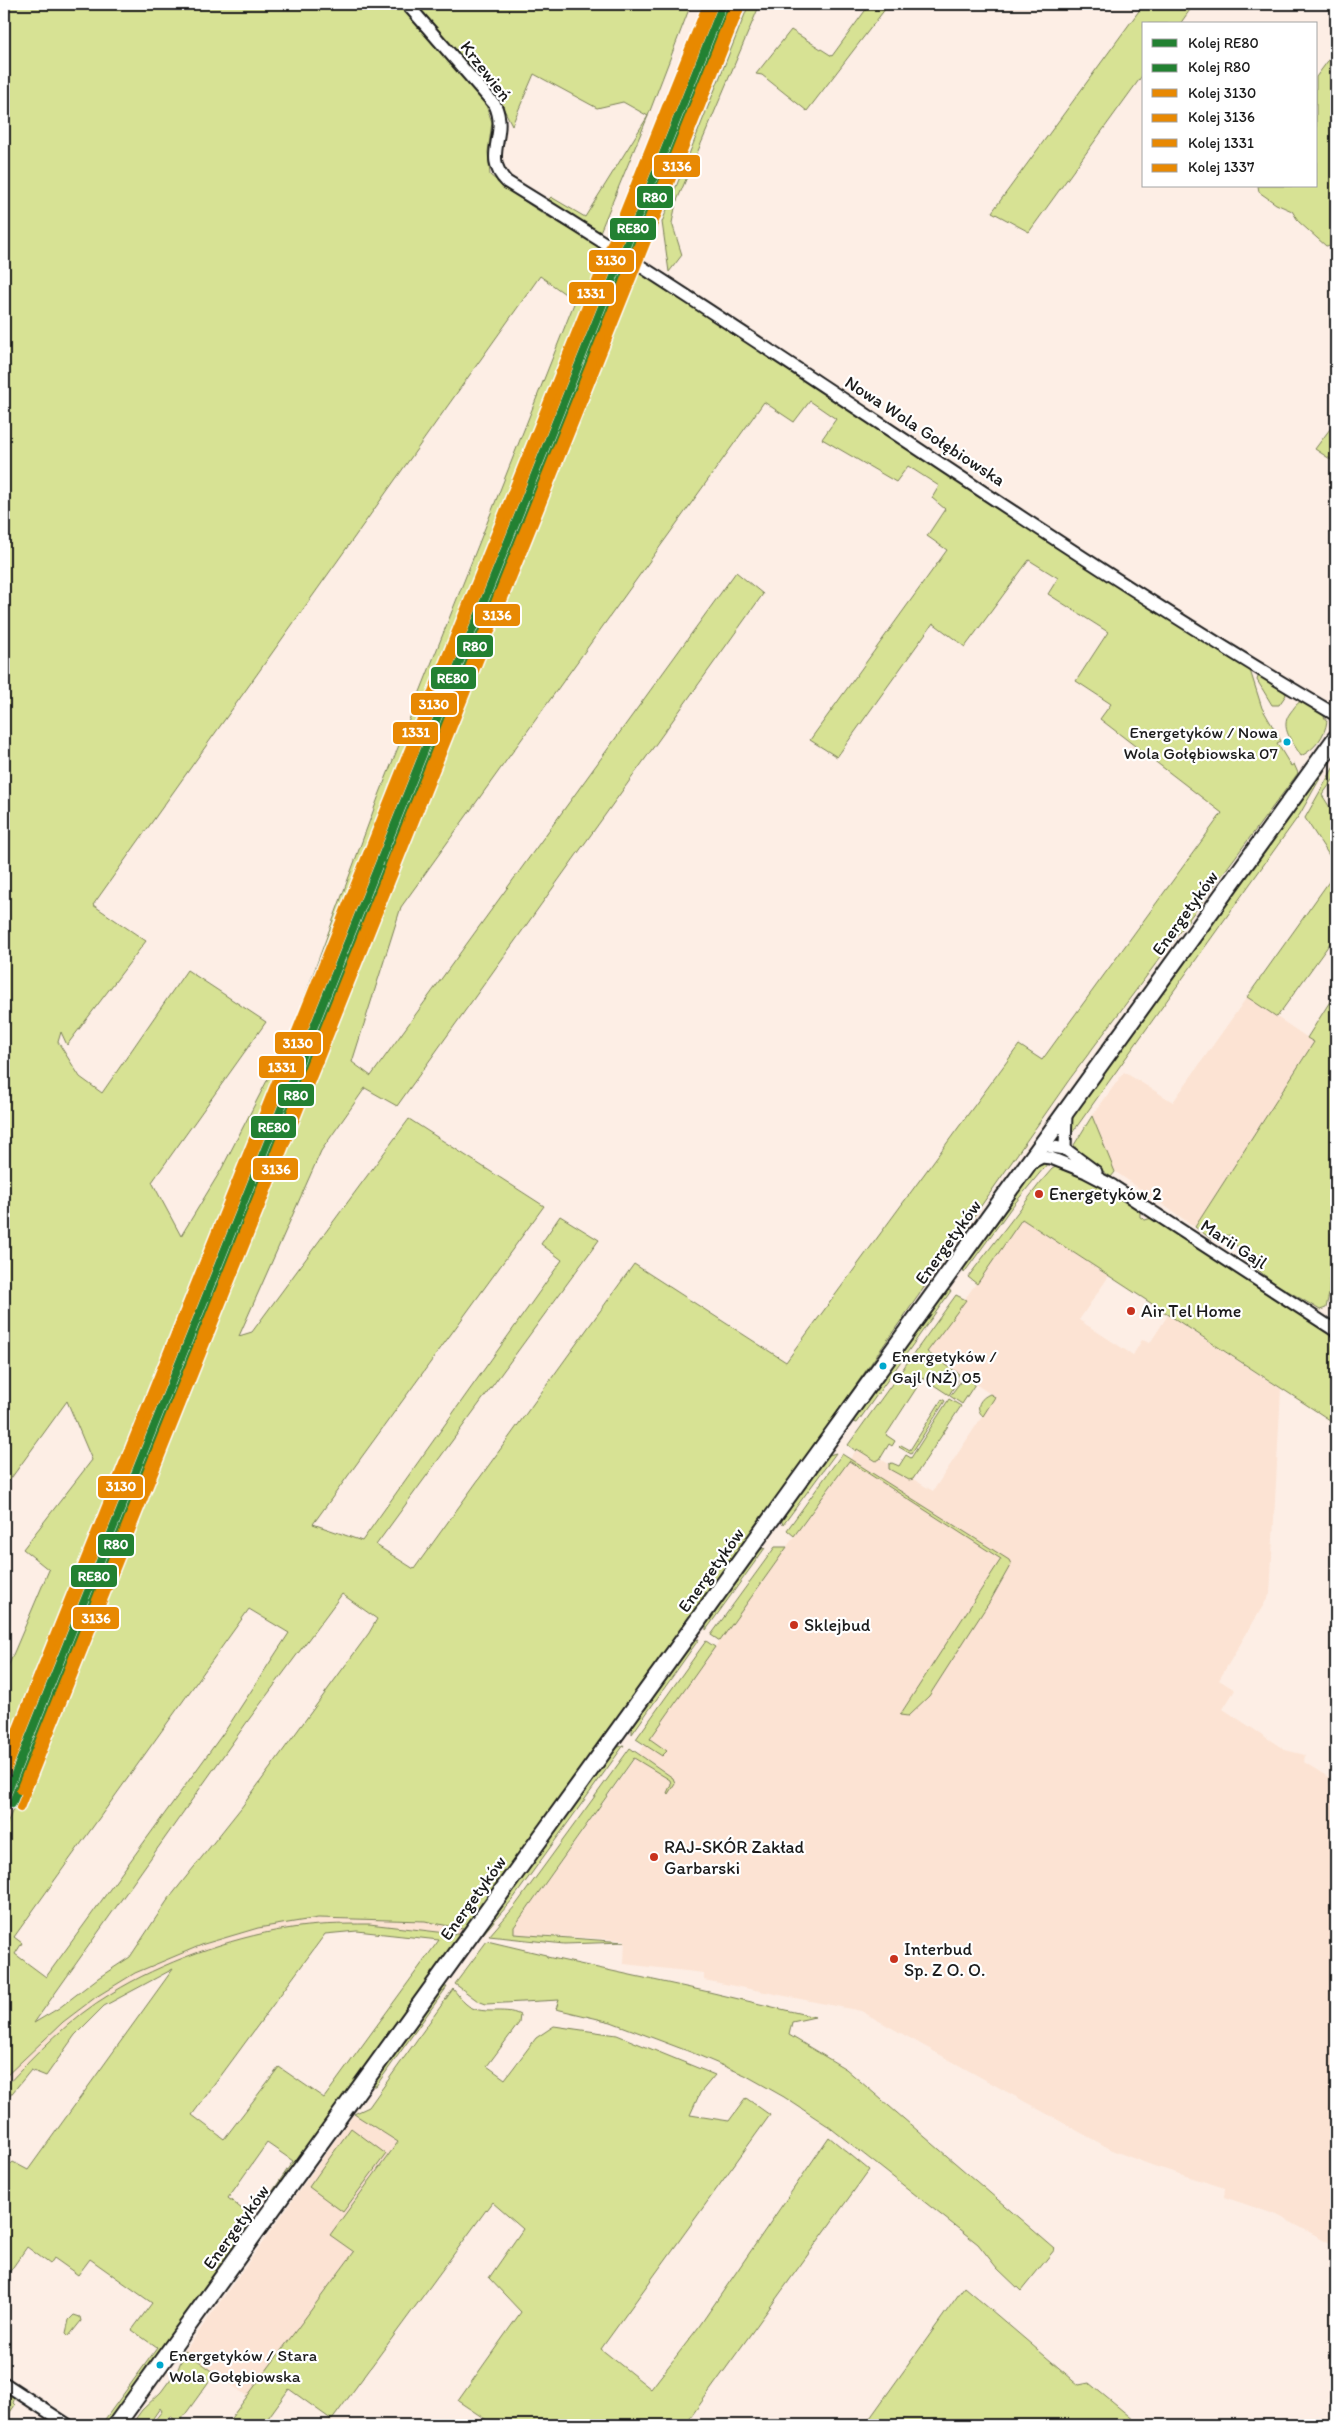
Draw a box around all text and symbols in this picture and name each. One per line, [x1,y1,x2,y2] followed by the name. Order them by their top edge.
[1142,22,1318,188] legend
[1188,34,1259,52] text: Kolej RE80
[455,36,517,106] street label: Krzewień
[1188,58,1250,76] text: Kolej R80
[1188,84,1256,102] text: Kolej 3130
[1188,108,1255,126] text: Kolej 3136
[1188,134,1254,152] text: Kolej 1331
[653,154,701,178] line badge: 3136
[662,158,692,175] text: 3136
[1188,158,1255,176] text: Kolej 1337
[636,185,674,209] line badge: R80
[643,189,668,206] text: R80
[609,217,657,241] line badge: RE80
[617,220,650,237] text: RE80
[588,249,635,273] line badge: 3130
[596,252,627,269] text: 3130
[568,281,615,305] line badge: 1331
[577,285,606,302] text: 1331
[841,371,1009,491] street label: Nowa Wola Gołębiowska
[474,603,521,627] line badge: 3136
[482,607,512,624] text: 3136
[456,634,494,658] line badge: R80
[463,638,488,655] text: R80
[430,666,477,690] line badge: RE80
[437,670,470,687] text: RE80
[410,692,458,716] line badge: 3130
[419,696,450,713] text: 3130
[392,721,439,745] line badge: 1331
[1124,722,1279,763] place label: Energetyków / Nowa Wola Gołębiowska 07
[402,724,431,741] text: 1331
[1282,737,1292,747] marker: Energetyków / Nowa Wola Gołębiowska 07
[1147,866,1223,960] street label: Energetyków
[274,1031,322,1055] line badge: 3130
[283,1035,314,1052] text: 3130
[258,1055,305,1079] line badge: 1331
[268,1059,297,1076] text: 1331
[277,1083,315,1107] line badge: R80
[284,1087,309,1104] text: R80
[250,1115,297,1139] line badge: RE80
[258,1119,291,1136] text: RE80
[252,1157,299,1181] line badge: 3136
[261,1161,291,1178] text: 3136
[1049,1183,1162,1205] place label: Energetyków 2
[1033,1188,1045,1200] marker: Energetyków 2
[910,1195,986,1289] street label: Energetyków
[1196,1214,1272,1274] street label: Marii Gajl
[1141,1300,1241,1322] place label: Air Tel Home
[1125,1305,1137,1317] marker: Air Tel Home
[892,1346,997,1387] place label: Energetyków / Gajl (NŻ) 05
[878,1361,888,1371] marker: Energetyków / Gajl (NŻ) 05
[97,1475,144,1499] line badge: 3130
[106,1478,137,1495] text: 3130
[673,1523,749,1617] street label: Energetyków
[97,1533,135,1557] line badge: R80
[104,1536,129,1553] text: R80
[70,1564,118,1588] line badge: RE80
[78,1568,111,1585] text: RE80
[72,1606,120,1630] line badge: 3136
[81,1610,111,1627] text: 3136
[804,1614,871,1636] place label: Sklejbud
[788,1619,800,1631] marker: Sklejbud
[664,1836,804,1879] place label: RAJ-SKÓR Zakład Garbarski
[435,1851,511,1945] street label: Energetyków
[648,1851,660,1863] marker: RAJ-SKÓR Zakład Garbarski
[904,1938,985,1981] place label: Interbud Sp. Z O. O.
[888,1953,900,1965] marker: Interbud Sp. Z O. O.
[198,2180,274,2274] street label: Energetyków
[169,2345,317,2386] place label: Energetyków / Stara Wola Gołębiowska
[155,2360,165,2370] marker: Energetyków / Stara Wola Gołębiowska

